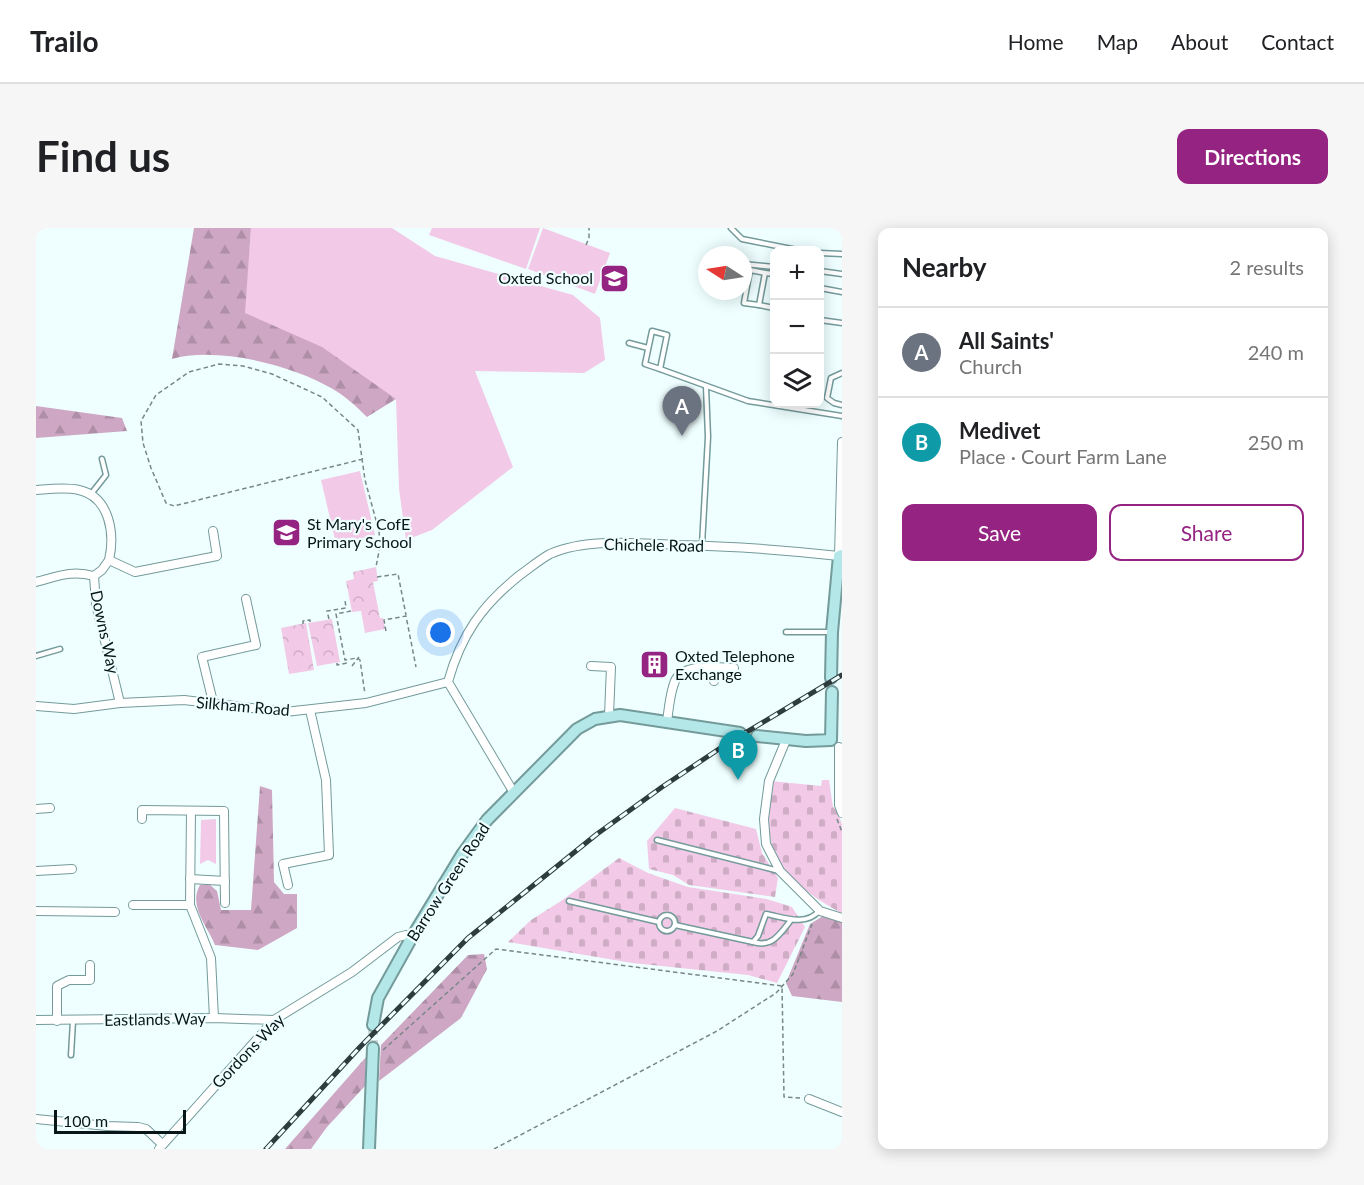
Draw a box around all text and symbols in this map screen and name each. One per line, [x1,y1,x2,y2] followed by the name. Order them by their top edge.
[30,24,99,58] text: Trailo
[1008,29,1064,54] text: Home
[1097,29,1138,54] text: Map
[1171,29,1228,54] text: About
[1261,29,1334,54] text: Contact
[1177,129,1328,184] button: Directions
[36,131,170,181] text: Find us
[698,246,752,300] north arrow
[770,246,824,408] map controls
[770,246,824,300] button: +
[902,251,987,283] text: Nearby
[1229,255,1304,279] text: 2 results
[598,262,630,294] school or university icon: Oxted School
[498,268,593,287] place label: Oxted School
[770,300,824,354] button: −
[959,327,1054,354] text: All Saints'
[915,340,928,364] text: A
[1248,340,1304,364] text: 240 m
[770,354,824,408] button: layers
[959,354,1022,378] text: Church
[662,386,702,436] pin: A
[959,417,1040,444] text: Medivet
[915,430,928,454] text: B
[1248,430,1304,454] text: 250 m
[959,444,1167,468] text: Place · Court Farm Lane
[902,504,1097,561] button: Save
[1109,504,1304,561] button: Share
[307,514,412,551] place label: St Mary's CofE Primary School
[270,517,302,549] school or university icon: St Mary's CofE Primary School
[604,534,704,555] street label: Chichele Road
[87,588,124,676] street label: Downs Way
[426,618,455,647] your location
[675,646,795,683] place label: Oxted Telephone Exchange
[638,649,670,681] building icon: Oxted Telephone Exchange
[195,692,291,719] street label: Silkham Road
[718,730,758,780] pin: B
[402,819,493,944] street label: Barrow Green Road
[104,1008,207,1029] street label: Eastlands Way
[208,1009,288,1092] street label: Gordons Way
[54,1107,186,1134] scale bar
[63,1111,108,1130] text: 100 m

